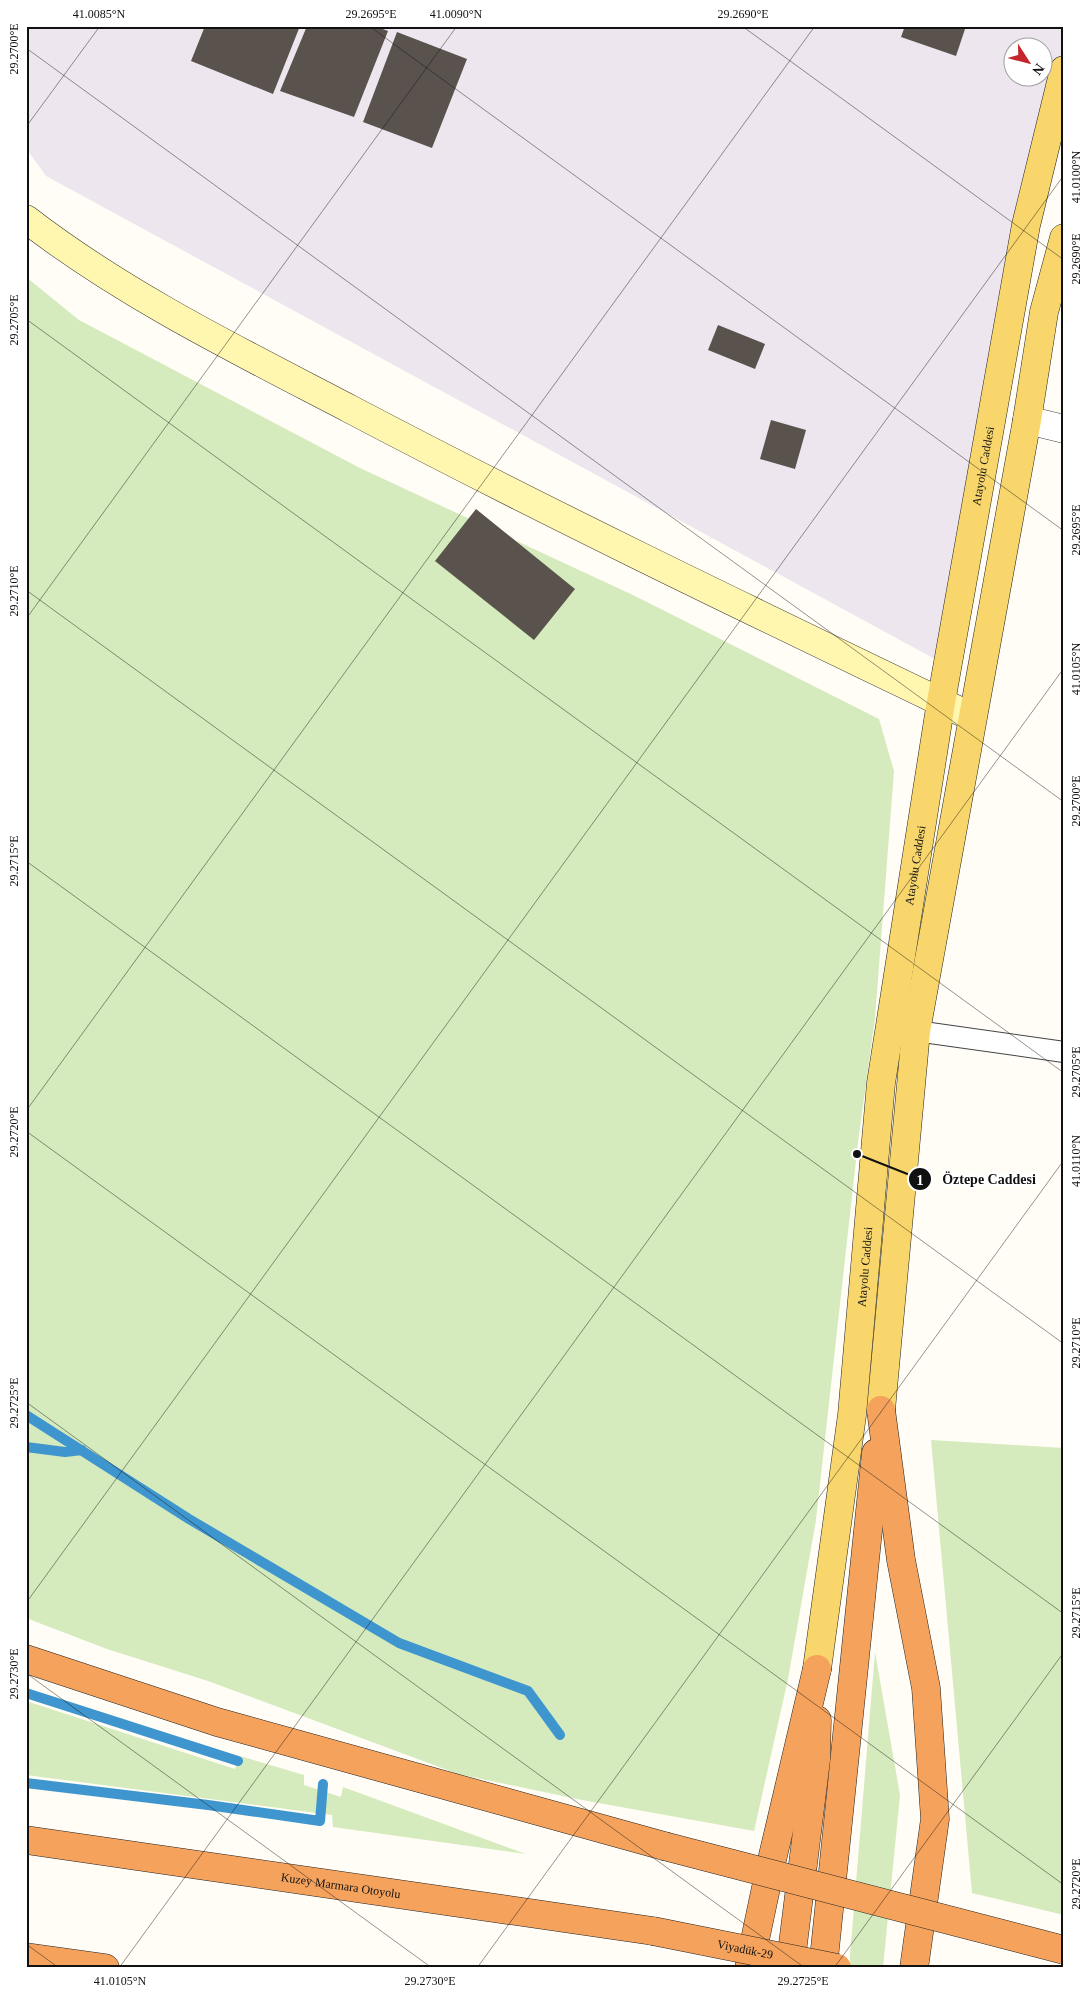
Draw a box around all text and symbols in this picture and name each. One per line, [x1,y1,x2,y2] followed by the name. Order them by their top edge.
[73,7,126,21] text: 41.0085°N
[345,7,397,21] text: 29.2695°E
[430,7,483,21] text: 41.0090°N
[717,7,769,21] text: 29.2690°E
[7,23,21,75] text: 29.2700°E
[1002,38,1052,88] north arrow
[1029,61,1047,78] text: N
[1069,150,1083,203] text: 41.0100°N
[1069,233,1083,285] text: 29.2690°E
[7,294,21,346] text: 29.2705°E
[969,425,997,507] street label: Atayolu Caddesi
[1069,504,1083,556] text: 29.2695°E
[7,565,21,617] text: 29.2710°E
[1069,642,1083,695] text: 41.0105°N
[1069,775,1083,827] text: 29.2700°E
[902,824,929,906] street label: Atayolu Caddesi
[7,835,21,887] text: 29.2715°E
[1069,1046,1083,1098] text: 29.2705°E
[7,1106,21,1158] text: 29.2720°E
[1069,1135,1083,1187] text: 41.0110°N
[908,1165,1046,1194] callout: Öztepe Caddesi
[942,1171,1036,1187] text: Öztepe Caddesi
[916,1172,924,1188] text: 1
[854,1226,875,1308] street label: Atayolu Caddesi
[1069,1317,1083,1369] text: 29.2710°E
[7,1377,21,1429] text: 29.2725°E
[1069,1587,1083,1639] text: 29.2715°E
[7,1648,21,1700] text: 29.2730°E
[1069,1858,1083,1910] text: 29.2720°E
[280,1870,401,1901] street label: Kuzey Marmara Otoyolu
[716,1937,774,1962] street label: Viyadük-29
[94,1974,147,1988] text: 41.0105°N
[404,1974,456,1988] text: 29.2730°E
[777,1974,829,1988] text: 29.2725°E

